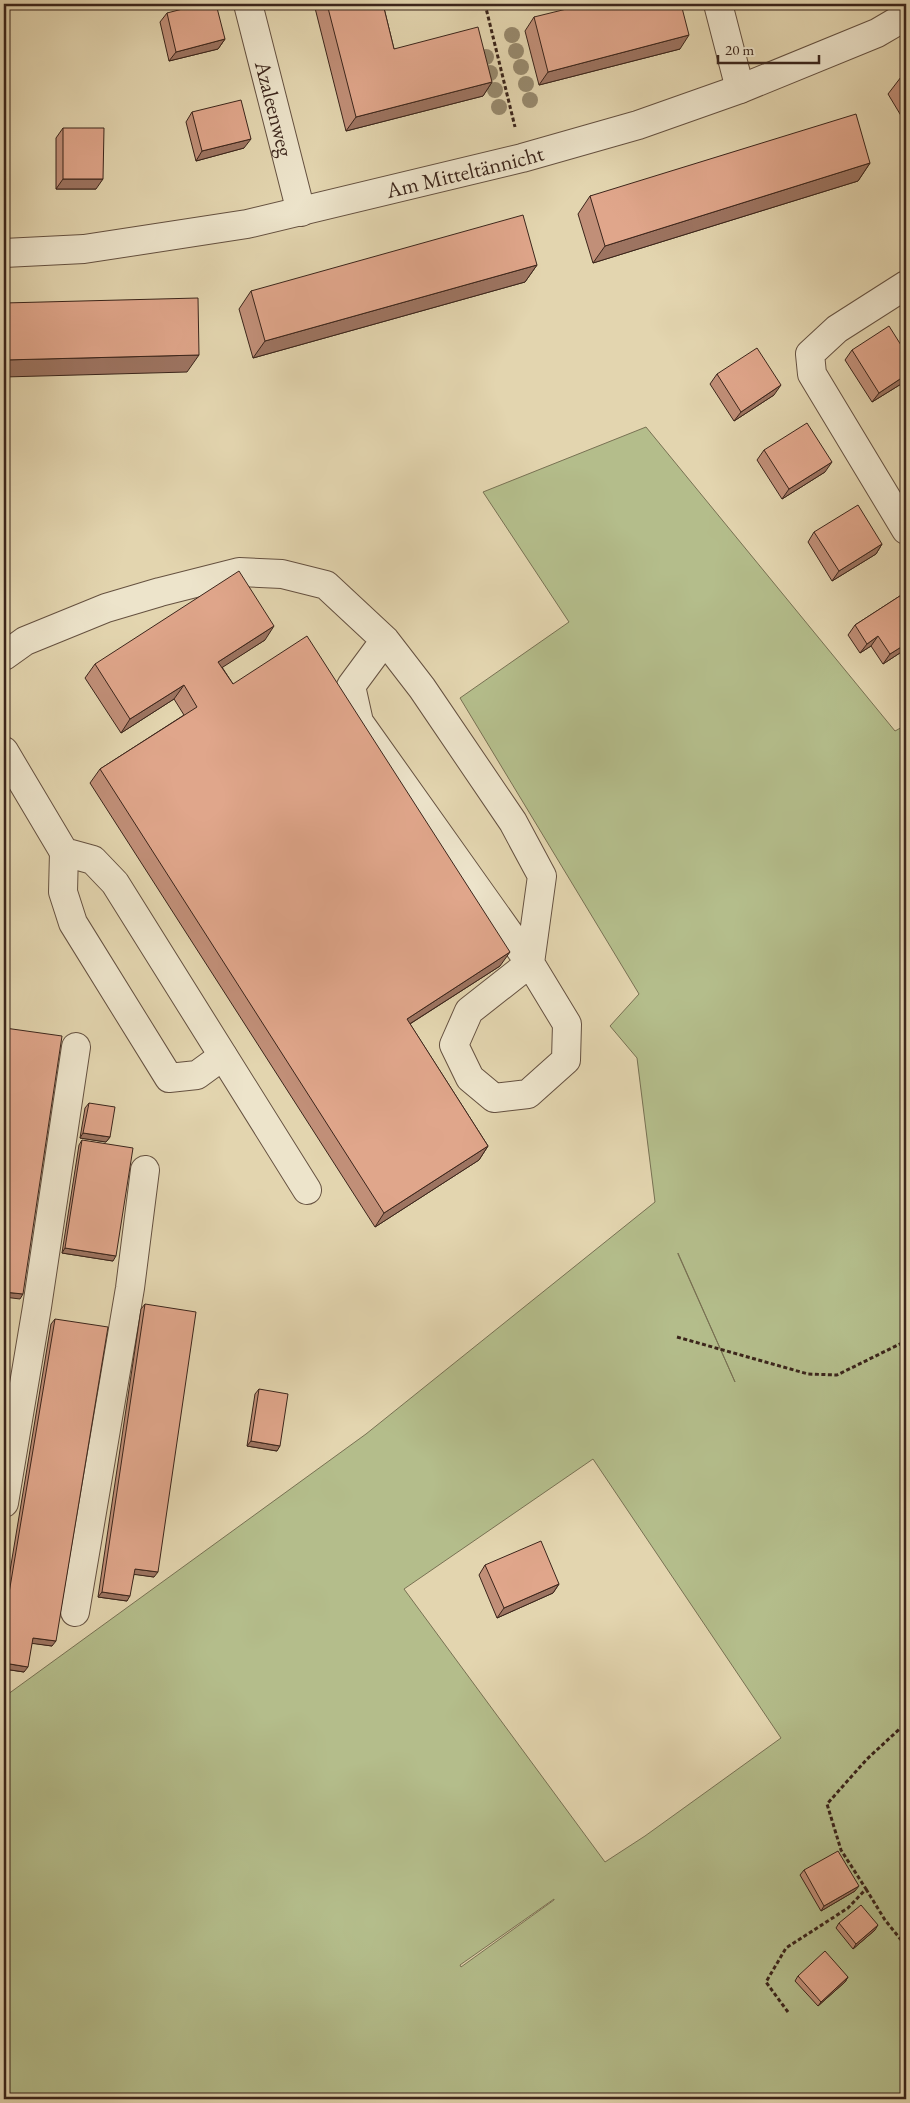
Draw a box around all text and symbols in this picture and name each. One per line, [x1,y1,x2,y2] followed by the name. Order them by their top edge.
[718,32,819,64] scale bar
[725,40,754,59] text: 20 m
[248,57,300,160] street label: Azaleenweg
[382,139,547,205] street label: Am Mitteltännicht

